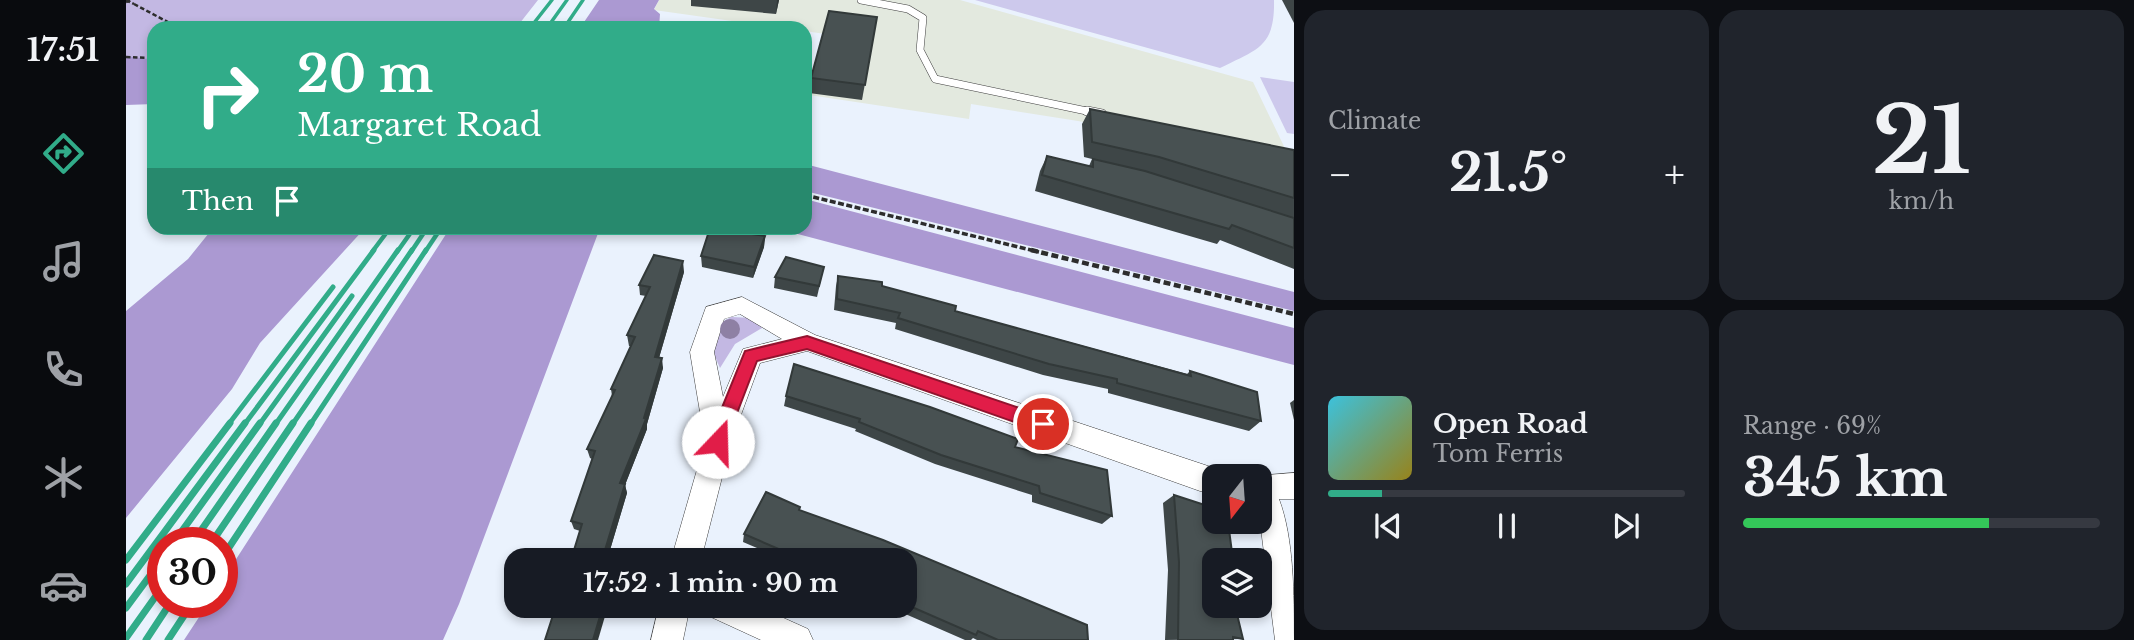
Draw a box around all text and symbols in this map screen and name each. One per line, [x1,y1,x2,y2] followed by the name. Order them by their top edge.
[27,30,99,70] text: 17:51
[297,44,433,105] text: 20 m
[182,49,273,140] icon: right
[1872,85,1971,198] text: 21
[297,105,541,145] text: Margaret Road
[1328,107,1421,135] text: Climate
[39,129,88,178] icon: directions
[1449,141,1567,205] text: 21.5°
[1328,151,1352,198] text: −
[1664,151,1685,198] text: +
[268,182,306,220] icon: arrive
[182,185,254,217] text: Then
[1889,187,1954,215] text: km/h
[39,237,88,286] icon: music
[39,345,88,394] icon: phone
[1013,394,1073,454] pin
[681,405,755,479] position arrow
[1024,405,1062,443] icon: arrive
[1433,408,1588,440] text: Open Road
[1743,412,1881,440] text: Range · 69%
[1433,440,1563,468] text: Tom Ferris
[1743,446,1947,510] text: 345 km
[39,453,88,502] icon: climate
[1202,464,1272,534] north arrow
[1202,464,1272,618] map controls
[1369,507,1407,545] icon: previous
[1488,507,1526,545] icon: pause
[1607,507,1645,545] icon: next
[147,527,238,618] speed limit sign: 30
[1202,548,1272,618] button: layers
[39,561,88,610] icon: car
[583,567,838,599] text: 17:52 · 1 min · 90 m

